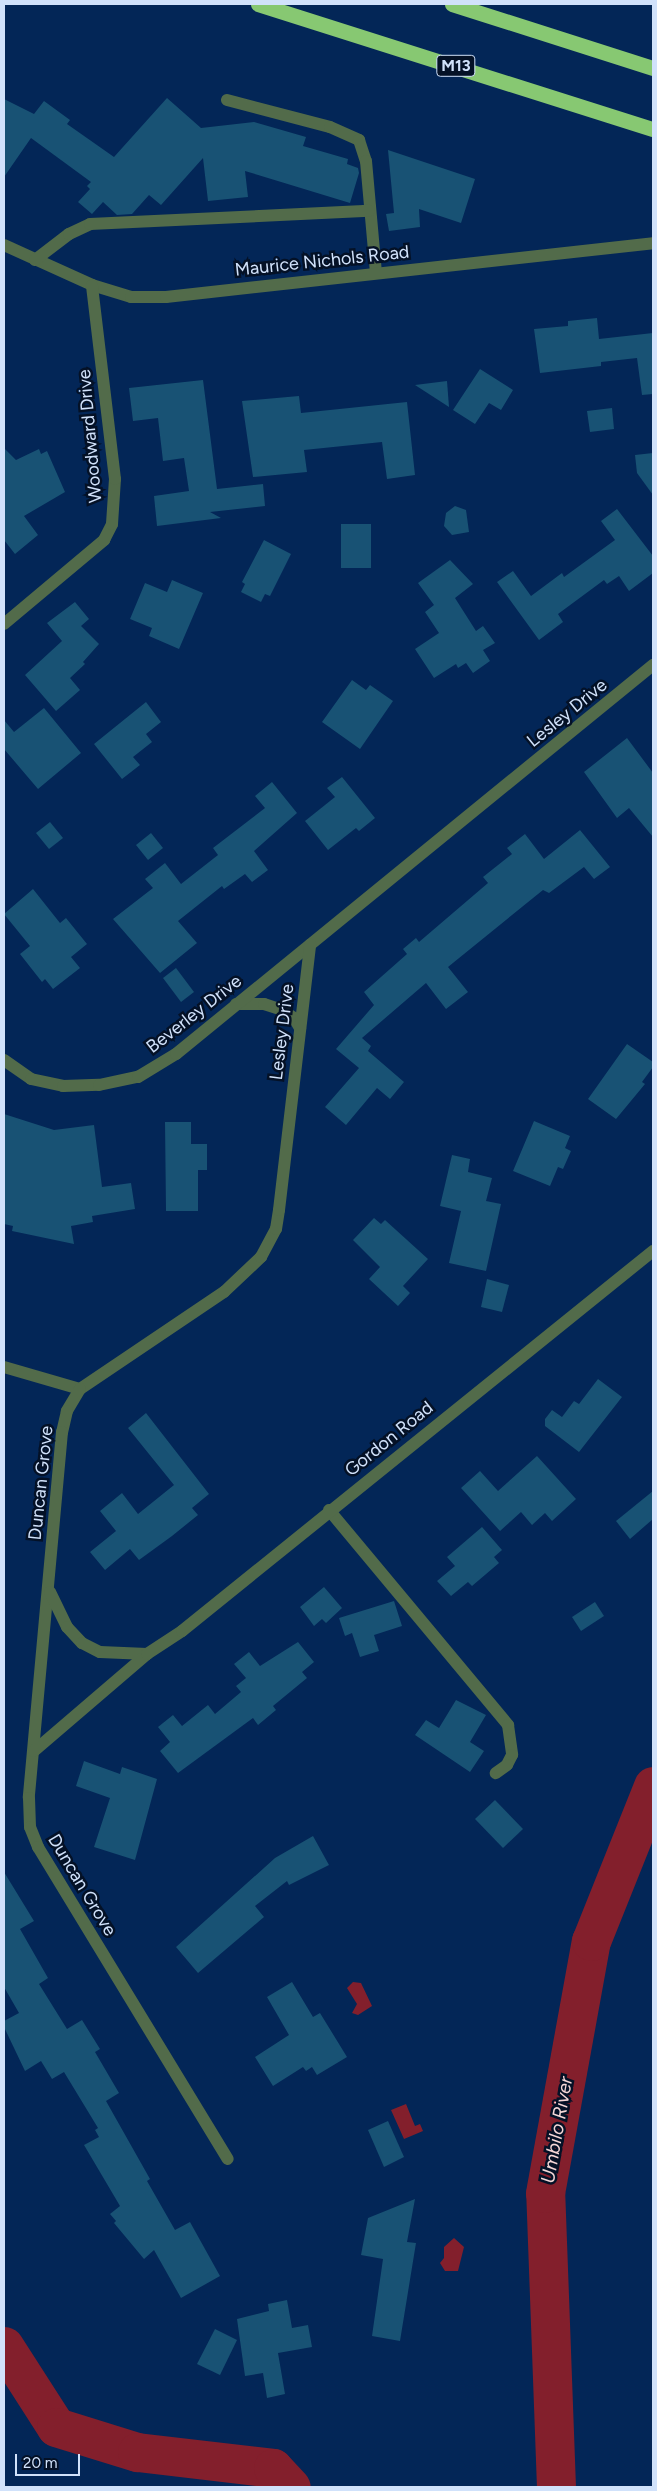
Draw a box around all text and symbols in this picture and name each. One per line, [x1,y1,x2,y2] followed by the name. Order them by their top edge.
[436,52,476,80] road number: M13
[234,241,410,281] street label: Maurice Nichols Road
[73,368,107,504] street label: Woodward Drive
[523,674,611,752] street label: Lesley Drive
[142,970,246,1058] street label: Beverley Drive
[265,983,299,1081] street label: Lesley Drive
[341,1397,437,1481] street label: Gordon Road
[24,1425,58,1541] street label: Duncan Grove
[43,1830,121,1940] street label: Duncan Grove
[536,2075,578,2185] water label: Umbilo River
[18,2444,82,2476] scale bar
[23,2454,57,2472] text: 20 m

